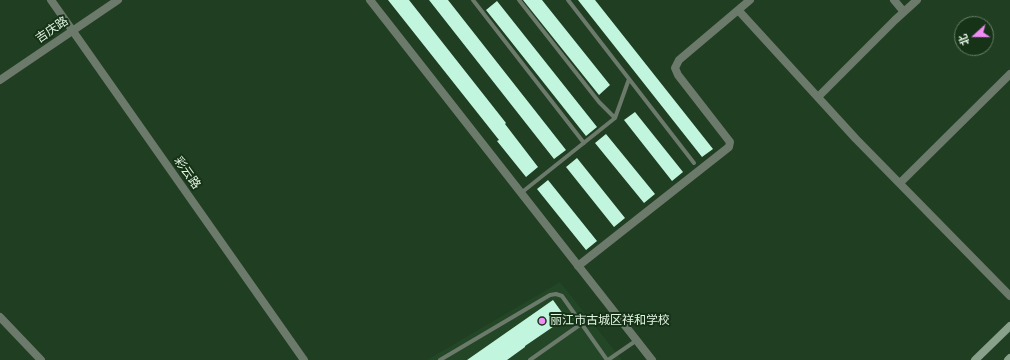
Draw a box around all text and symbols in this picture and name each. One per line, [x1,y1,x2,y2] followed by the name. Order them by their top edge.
[33,14,71,46] street label: 吉庆路
[954,16,994,56] north arrow
[954,32,972,48] text: 北
[171,154,203,192] street label: 彩云路
[550,314,670,328] place label: 丽江市古城区祥和学校
[537,316,547,326] marker: 丽江市古城区祥和学校

